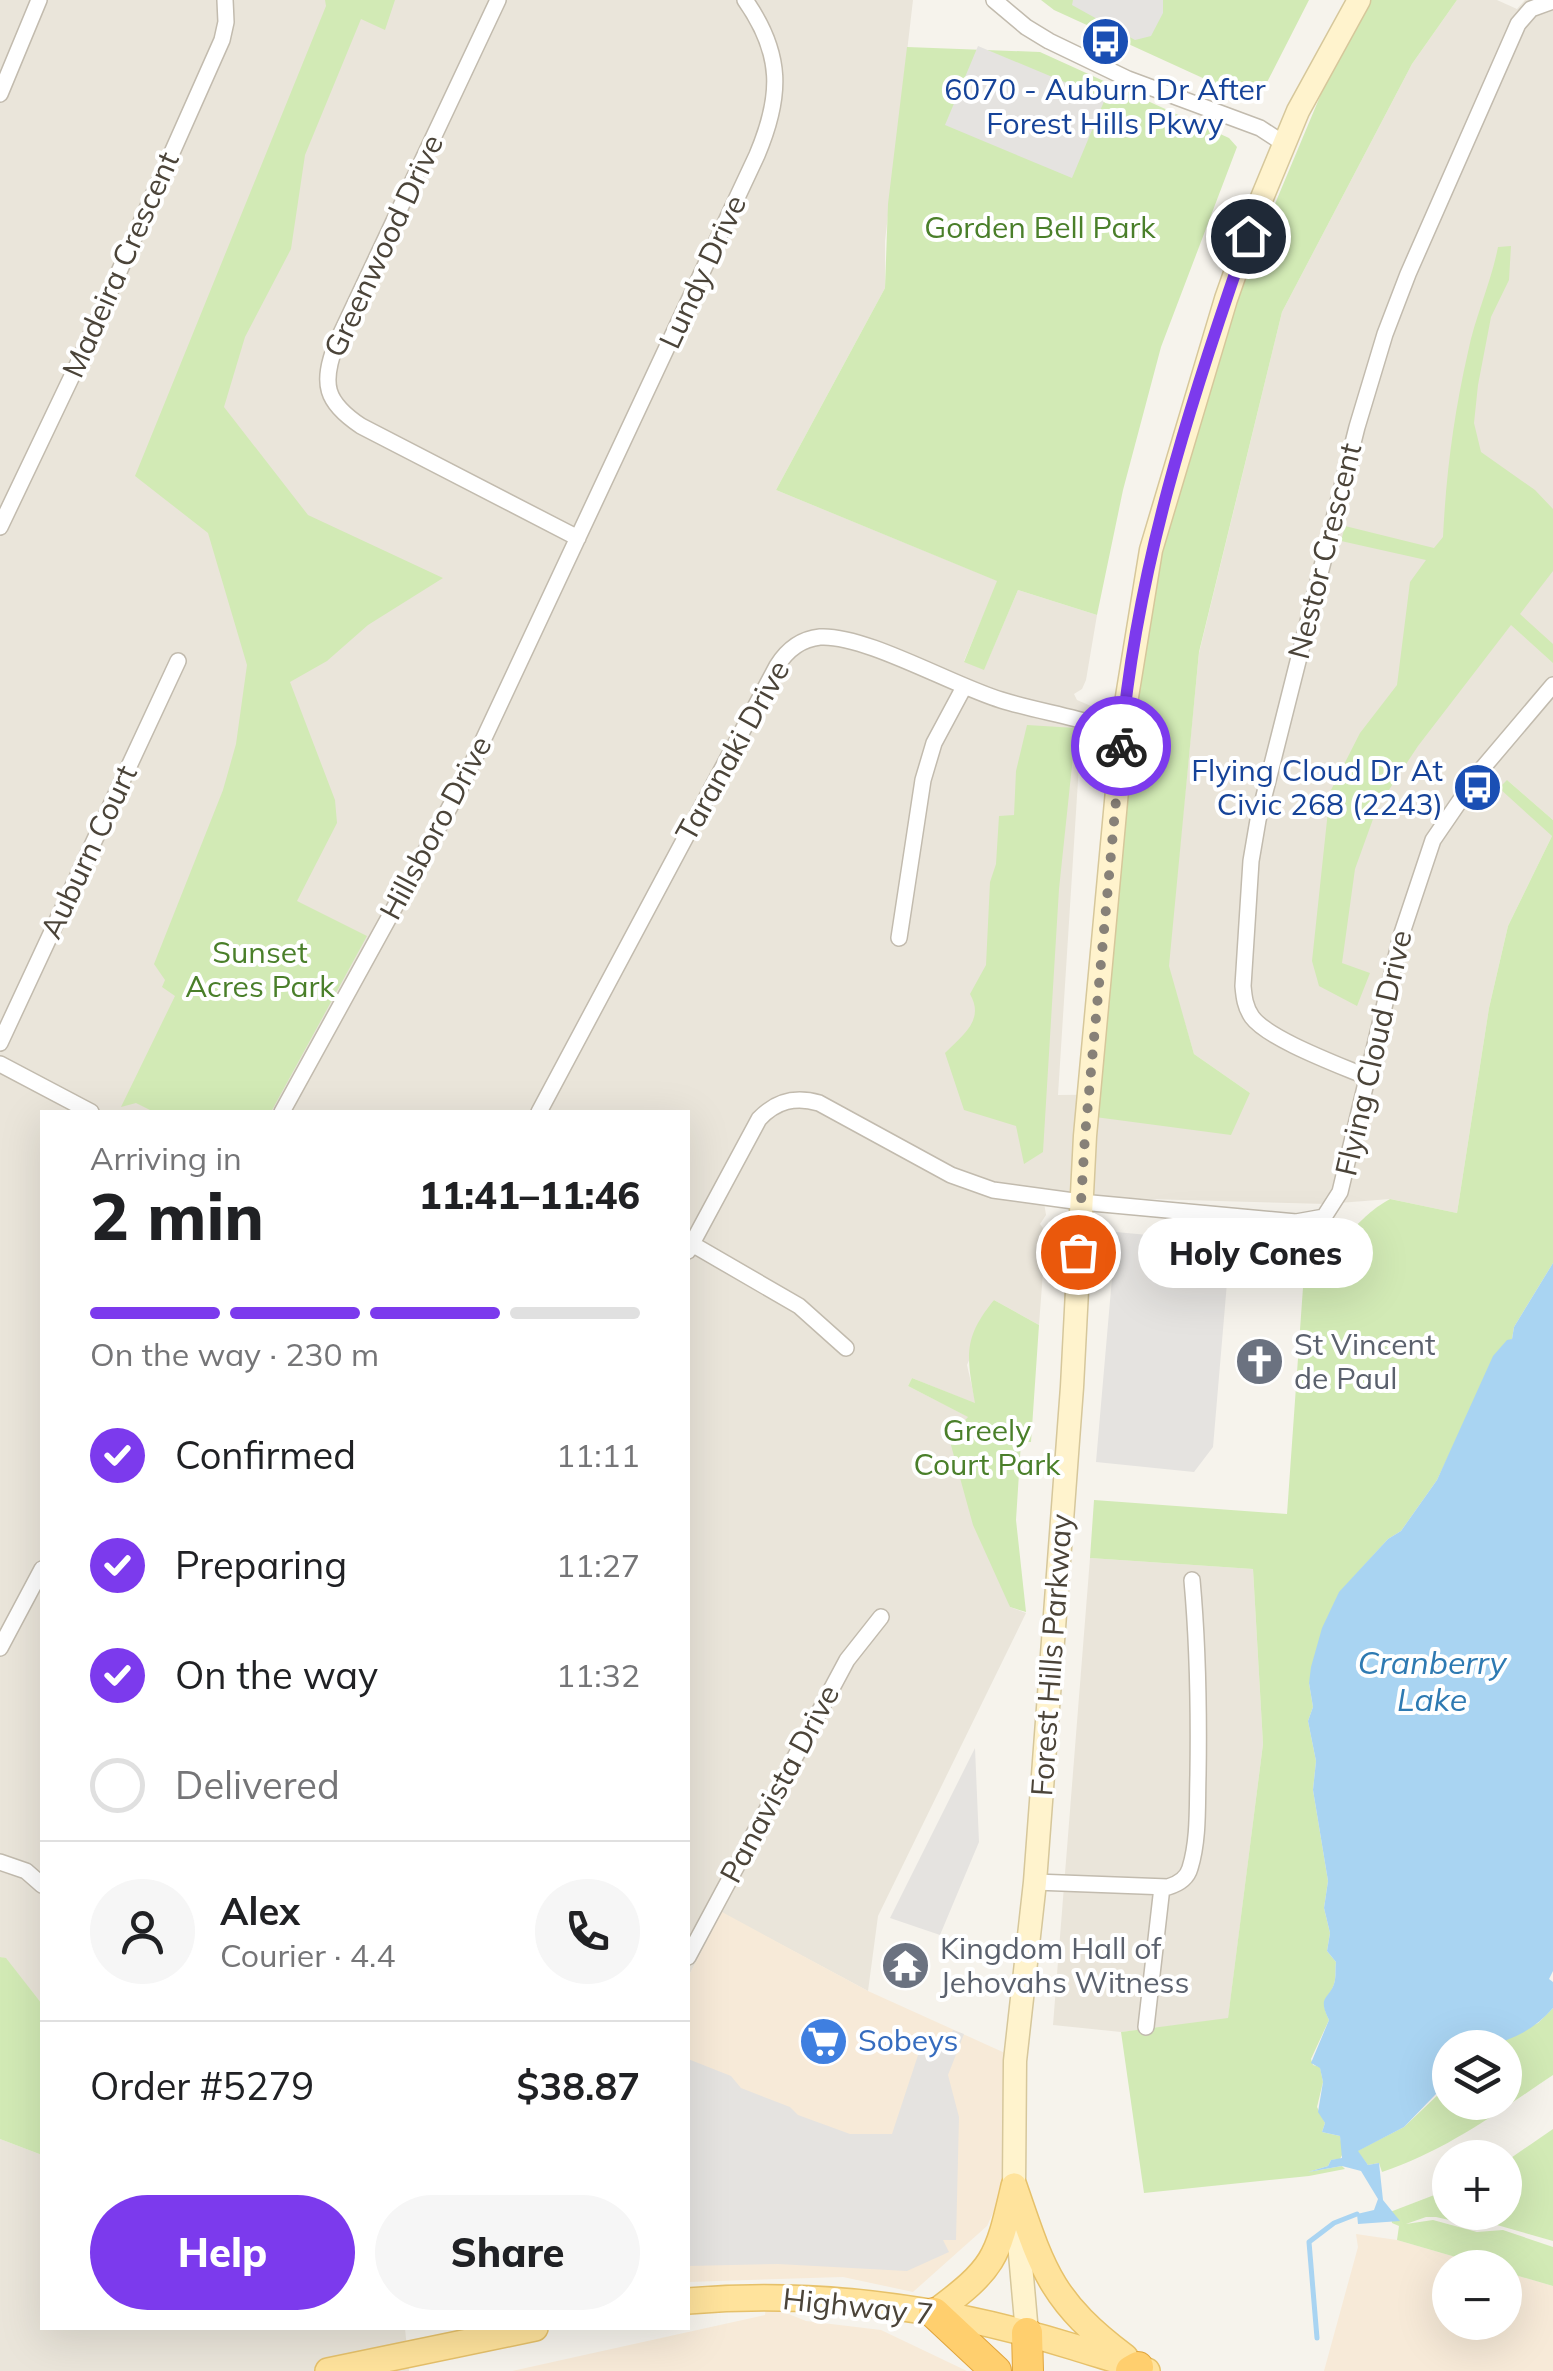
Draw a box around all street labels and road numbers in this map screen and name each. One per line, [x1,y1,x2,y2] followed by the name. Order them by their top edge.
[315,128,451,363] street label: Greenwood Drive
[53,146,187,383] street label: Madeira Crescent
[650,189,754,354] street label: Lundy Drive
[1279,439,1369,663] street label: Nestor Crescent
[667,653,797,848] street label: Taranaki Drive
[371,729,499,926] street label: Hillsboro Drive
[31,759,145,944] street label: Auburn Court
[1326,926,1420,1179] street label: Flying Cloud Drive
[1022,1512,1080,1797] street label: Forest Hills Parkway
[711,1678,847,1889] street label: Panavista Drive
[781,2279,935,2333] street label: Highway 7

